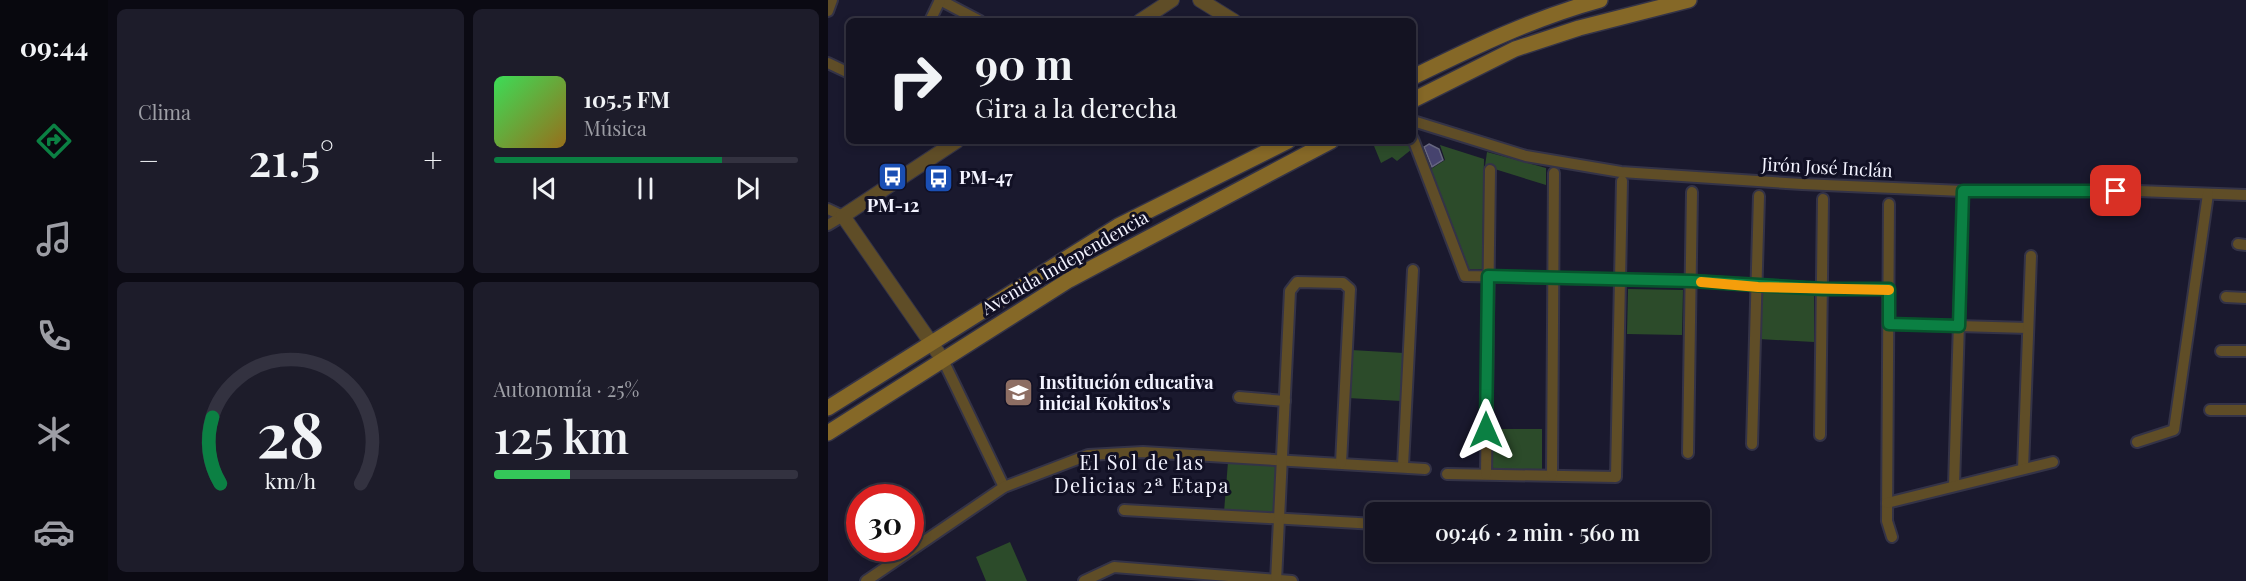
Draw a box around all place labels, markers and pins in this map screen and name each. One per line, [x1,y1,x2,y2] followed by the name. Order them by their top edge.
[877,161,909,193] bus stop icon: PM-12
[922,162,954,194] bus stop icon: PM-47
[959,165,1014,189] place label: PM-47
[2090,165,2141,216] pin
[867,193,919,217] place label: PM-12
[1039,370,1214,415] place label: Institución educativa inicial Kokitos's
[1002,377,1034,409] school or university icon: Institución educativa inicial Kokitos's

